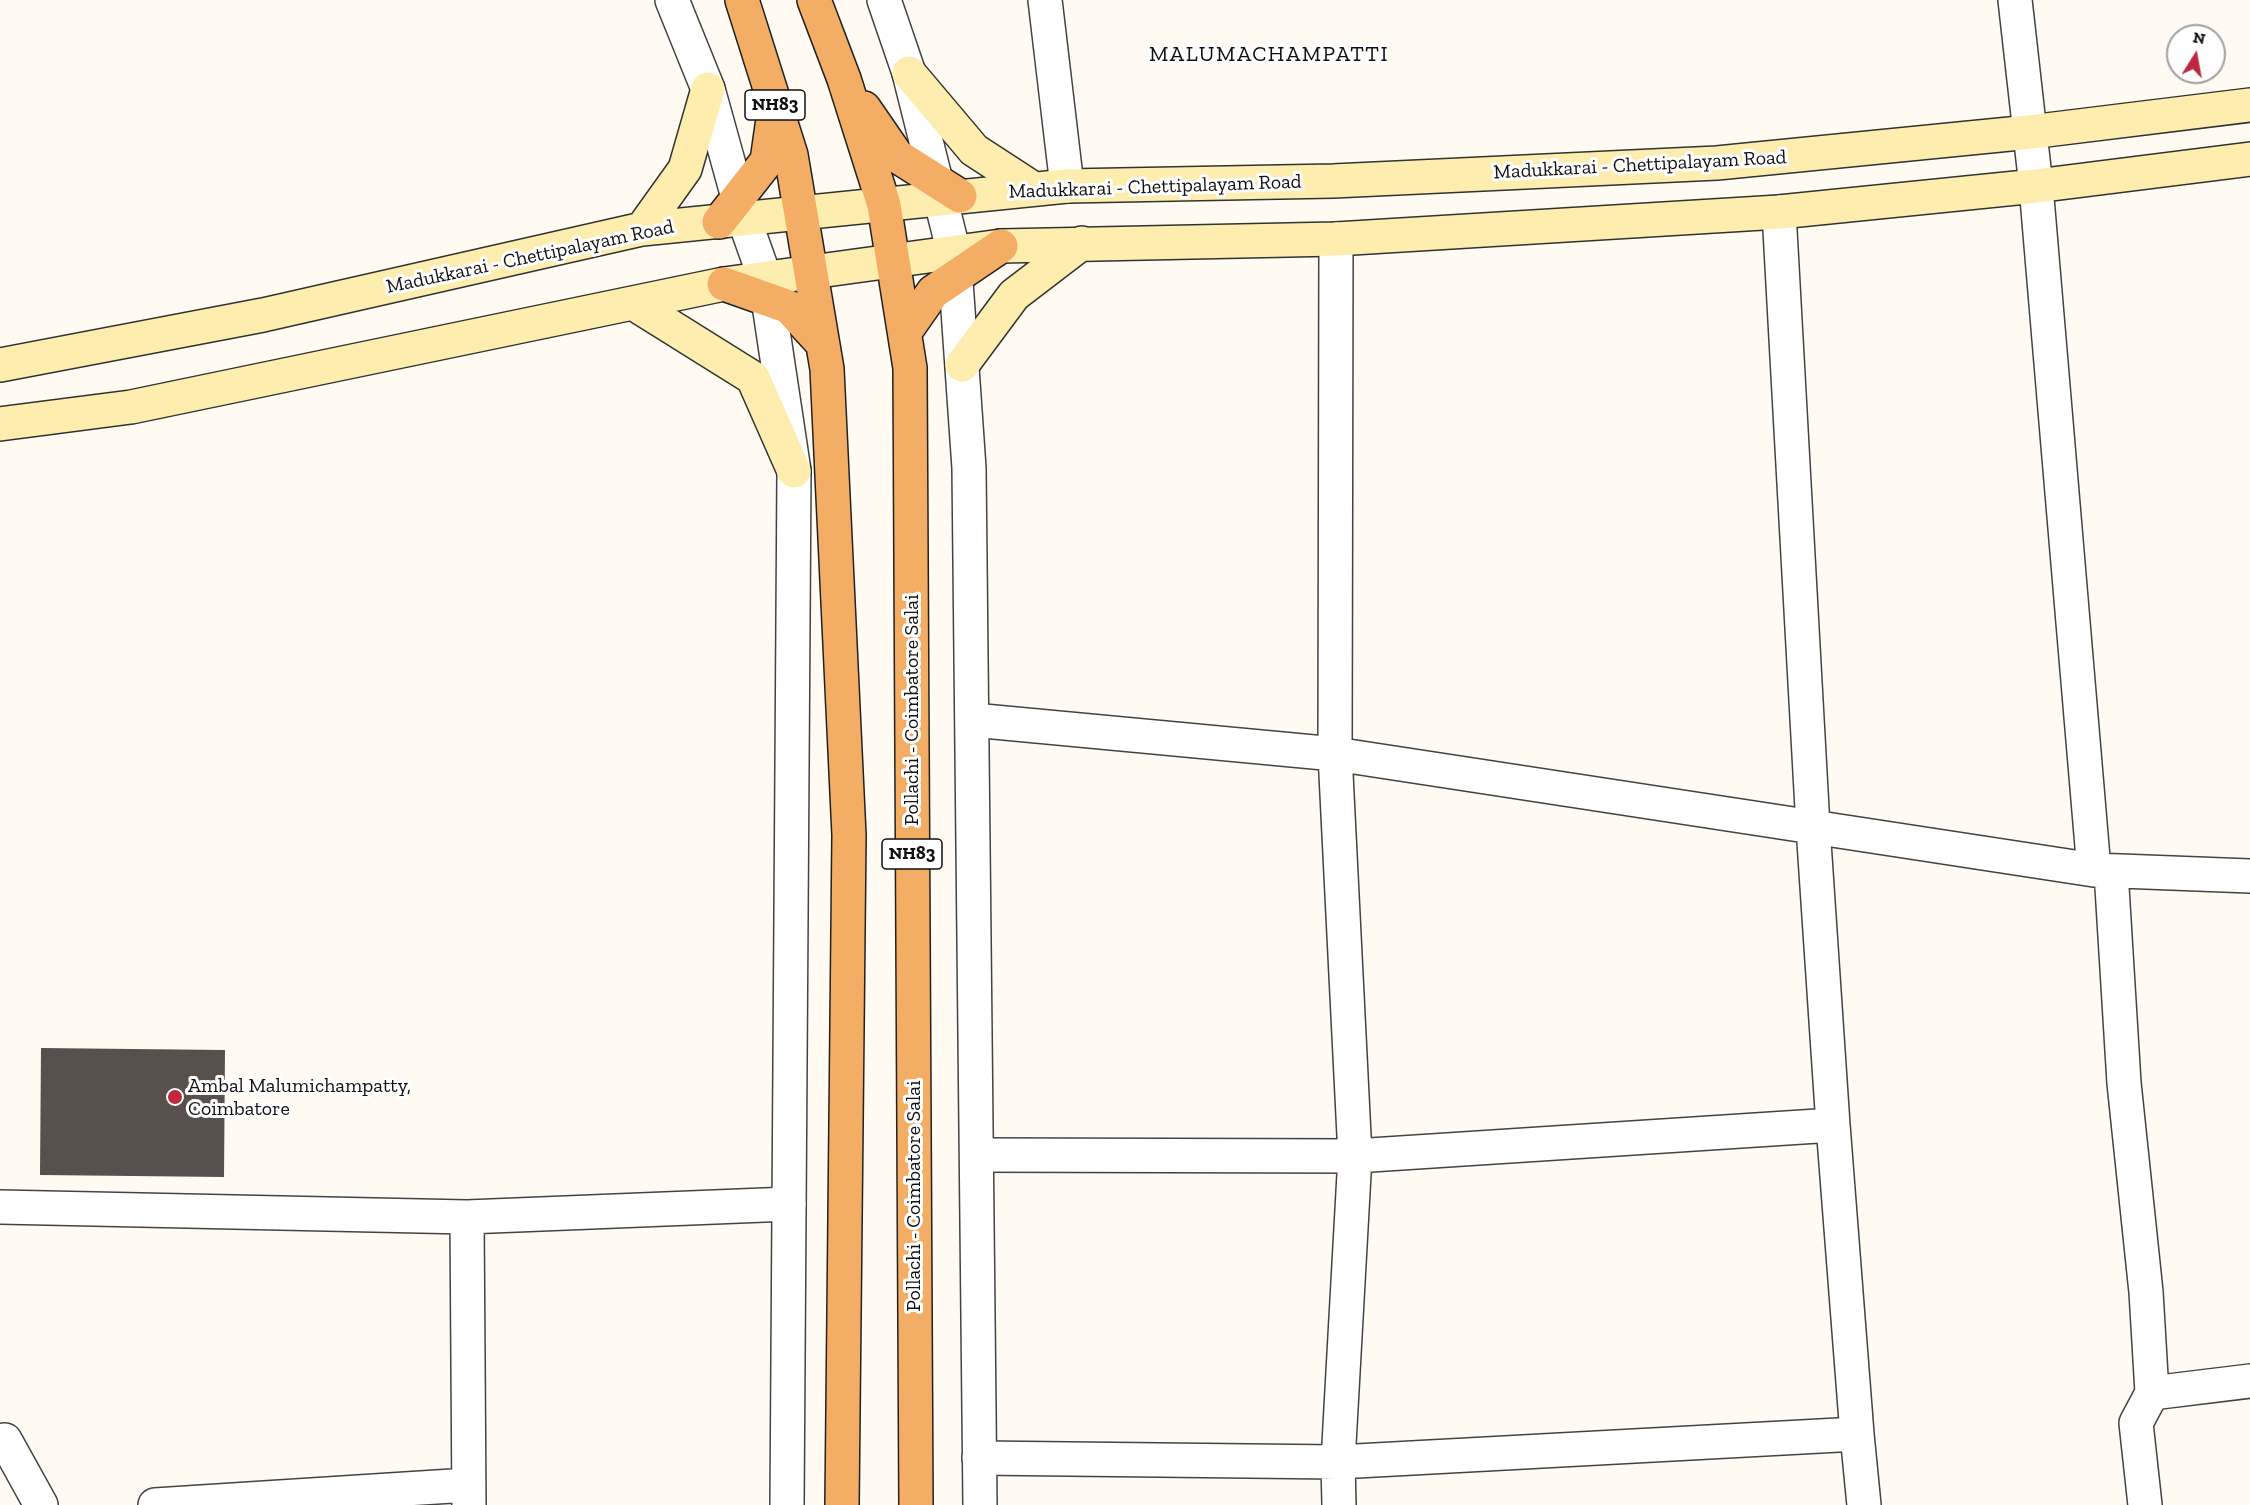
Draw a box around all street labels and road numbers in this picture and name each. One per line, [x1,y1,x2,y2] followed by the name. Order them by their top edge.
[745,90,805,120] road number: NH83
[1493,145,1787,185] street label: Madukkarai - Chettipalayam Road
[1008,170,1302,204] street label: Madukkarai - Chettipalayam Road
[384,215,676,299] street label: Madukkarai - Chettipalayam Road
[900,595,924,825] street label: Pollachi - Coimbatore Salai
[882,839,942,869] road number: NH83
[902,1081,926,1311] street label: Pollachi - Coimbatore Salai

